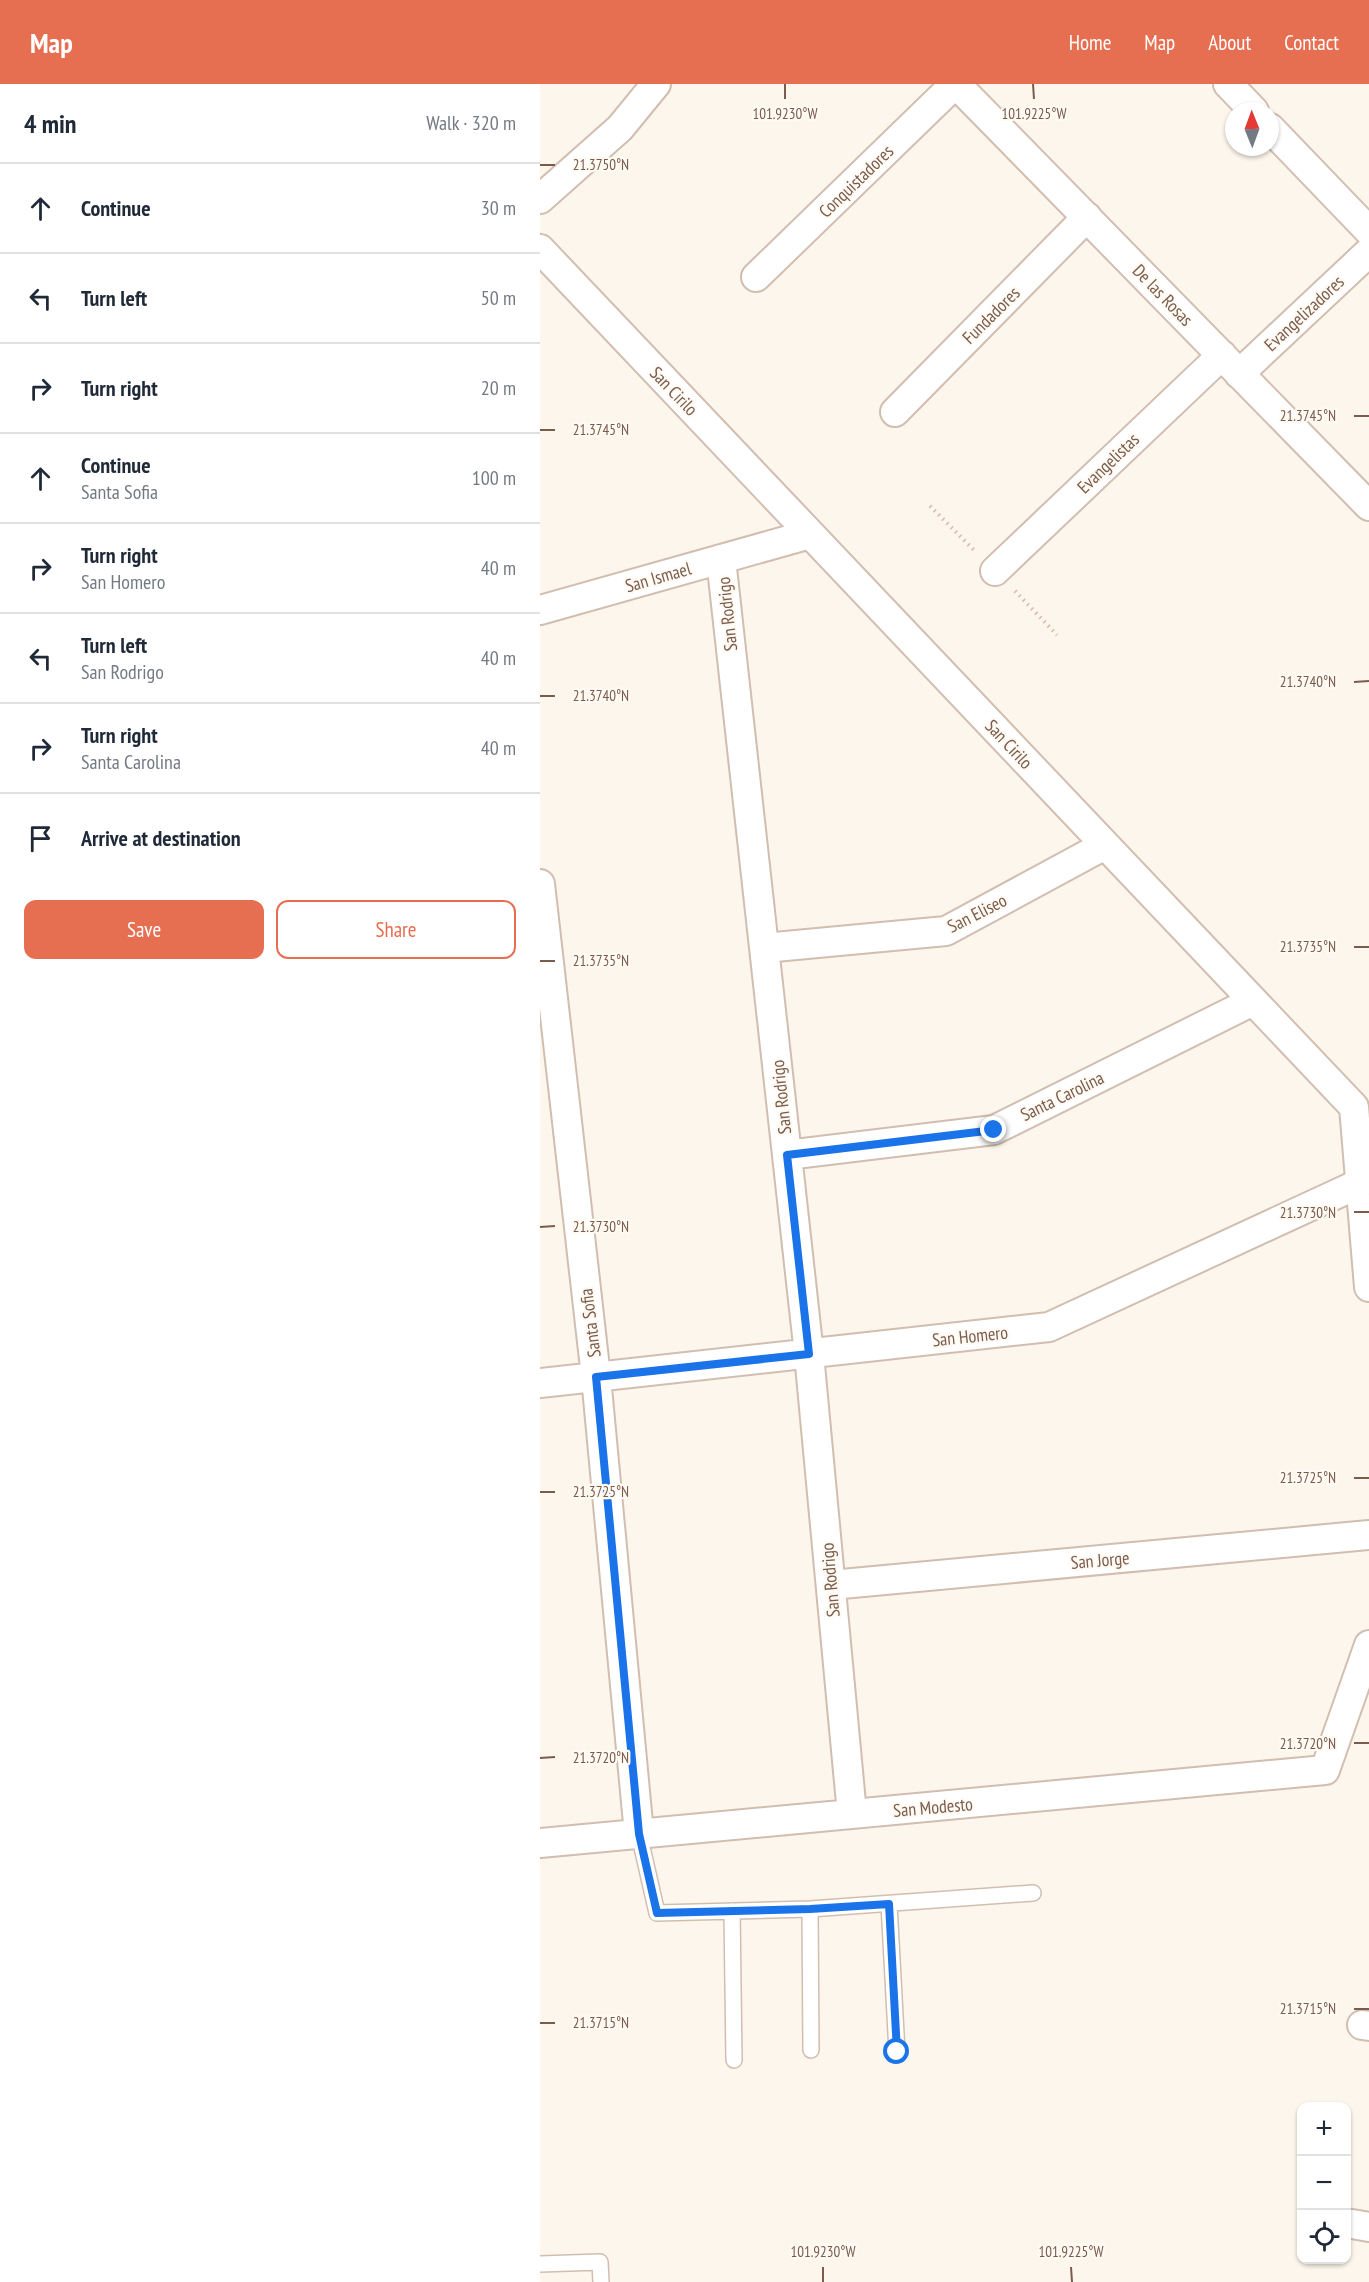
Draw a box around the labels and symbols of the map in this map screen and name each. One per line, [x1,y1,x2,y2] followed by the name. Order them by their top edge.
[1225,102,1279,156] north arrow
[752,104,818,123] text: 101.9230°W
[1001,104,1067,123] text: 101.9225°W
[814,140,898,222] street label: Conquistadores
[573,155,629,174] text: 21.3750°N
[1128,259,1198,331] street label: De las Rosas
[1259,270,1349,356] street label: Evangelizadores
[957,281,1025,349] street label: Fundadores
[645,362,703,421] street label: San Cirilo
[1280,406,1336,425] text: 21.3745°N
[573,420,629,439] text: 21.3745°N
[1072,428,1144,498] street label: Evangelistas
[622,556,694,597] street label: San Ismael
[712,576,742,652] street label: San Rodrigo
[1280,672,1336,691] text: 21.3740°N
[573,686,629,705] text: 21.3740°N
[980,714,1038,774] street label: San Cirilo
[943,888,1011,938] street label: San Eliseo
[1280,937,1336,956] text: 21.3735°N
[573,951,629,970] text: 21.3735°N
[766,1059,796,1135] street label: San Rodrigo
[1017,1066,1107,1126] street label: Santa Carolina
[980,1116,1006,1142] route end
[1280,1203,1336,1222] text: 21.3730°N
[573,1217,629,1236] text: 21.3730°N
[574,1287,606,1359] street label: Santa Sofia
[931,1321,1009,1351] street label: San Homero
[1280,1468,1336,1487] text: 21.3725°N
[573,1482,629,1501] text: 21.3725°N
[815,1542,845,1618] street label: San Rodrigo
[1070,1546,1130,1574] street label: San Jorge
[1280,1734,1336,1753] text: 21.3720°N
[573,1748,629,1767] text: 21.3720°N
[892,1792,974,1822] street label: San Modesto
[1280,1999,1336,2018] text: 21.3715°N
[573,2013,629,2032] text: 21.3715°N
[883,2038,909,2064] route start
[790,2242,856,2261] text: 101.9230°W
[1038,2242,1104,2261] text: 101.9225°W

